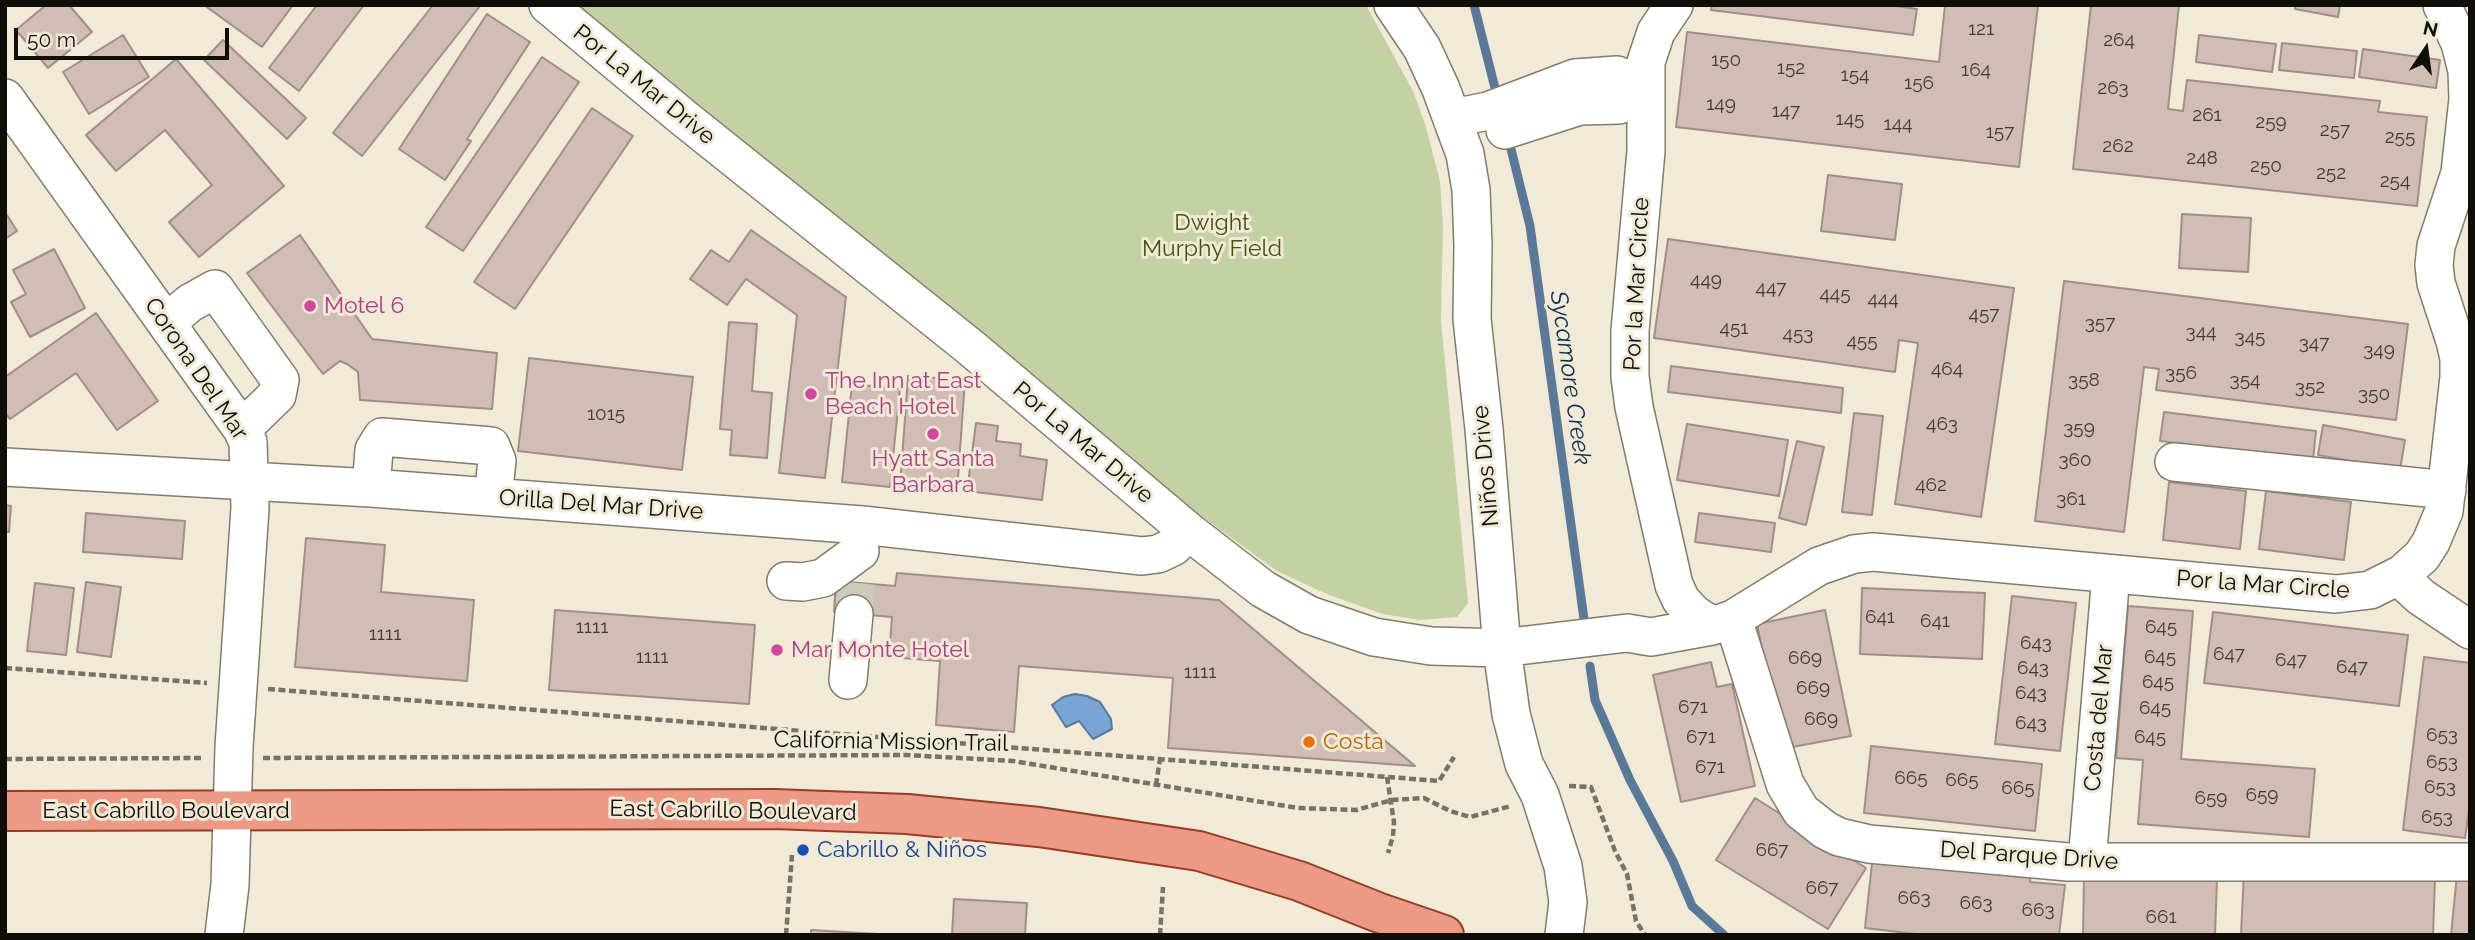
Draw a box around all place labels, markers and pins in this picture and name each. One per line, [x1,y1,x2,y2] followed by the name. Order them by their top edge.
[324,292,404,320] place label: Motel 6
[302,298,318,314] marker: Motel 6
[825,367,981,421] place label: The Inn at East Beach Hotel
[803,386,819,402] marker: The Inn at East Beach Hotel
[925,426,941,442] marker: Hyatt Santa Barbara
[872,445,994,499] place label: Hyatt Santa Barbara
[791,636,969,664] place label: Mar Monte Hotel
[769,642,785,658] marker: Mar Monte Hotel
[1323,728,1384,756] place label: Costa
[1301,734,1317,750] marker: Costa
[817,836,987,864] place label: Cabrillo & Niños
[795,842,811,858] marker: Cabrillo & Niños

